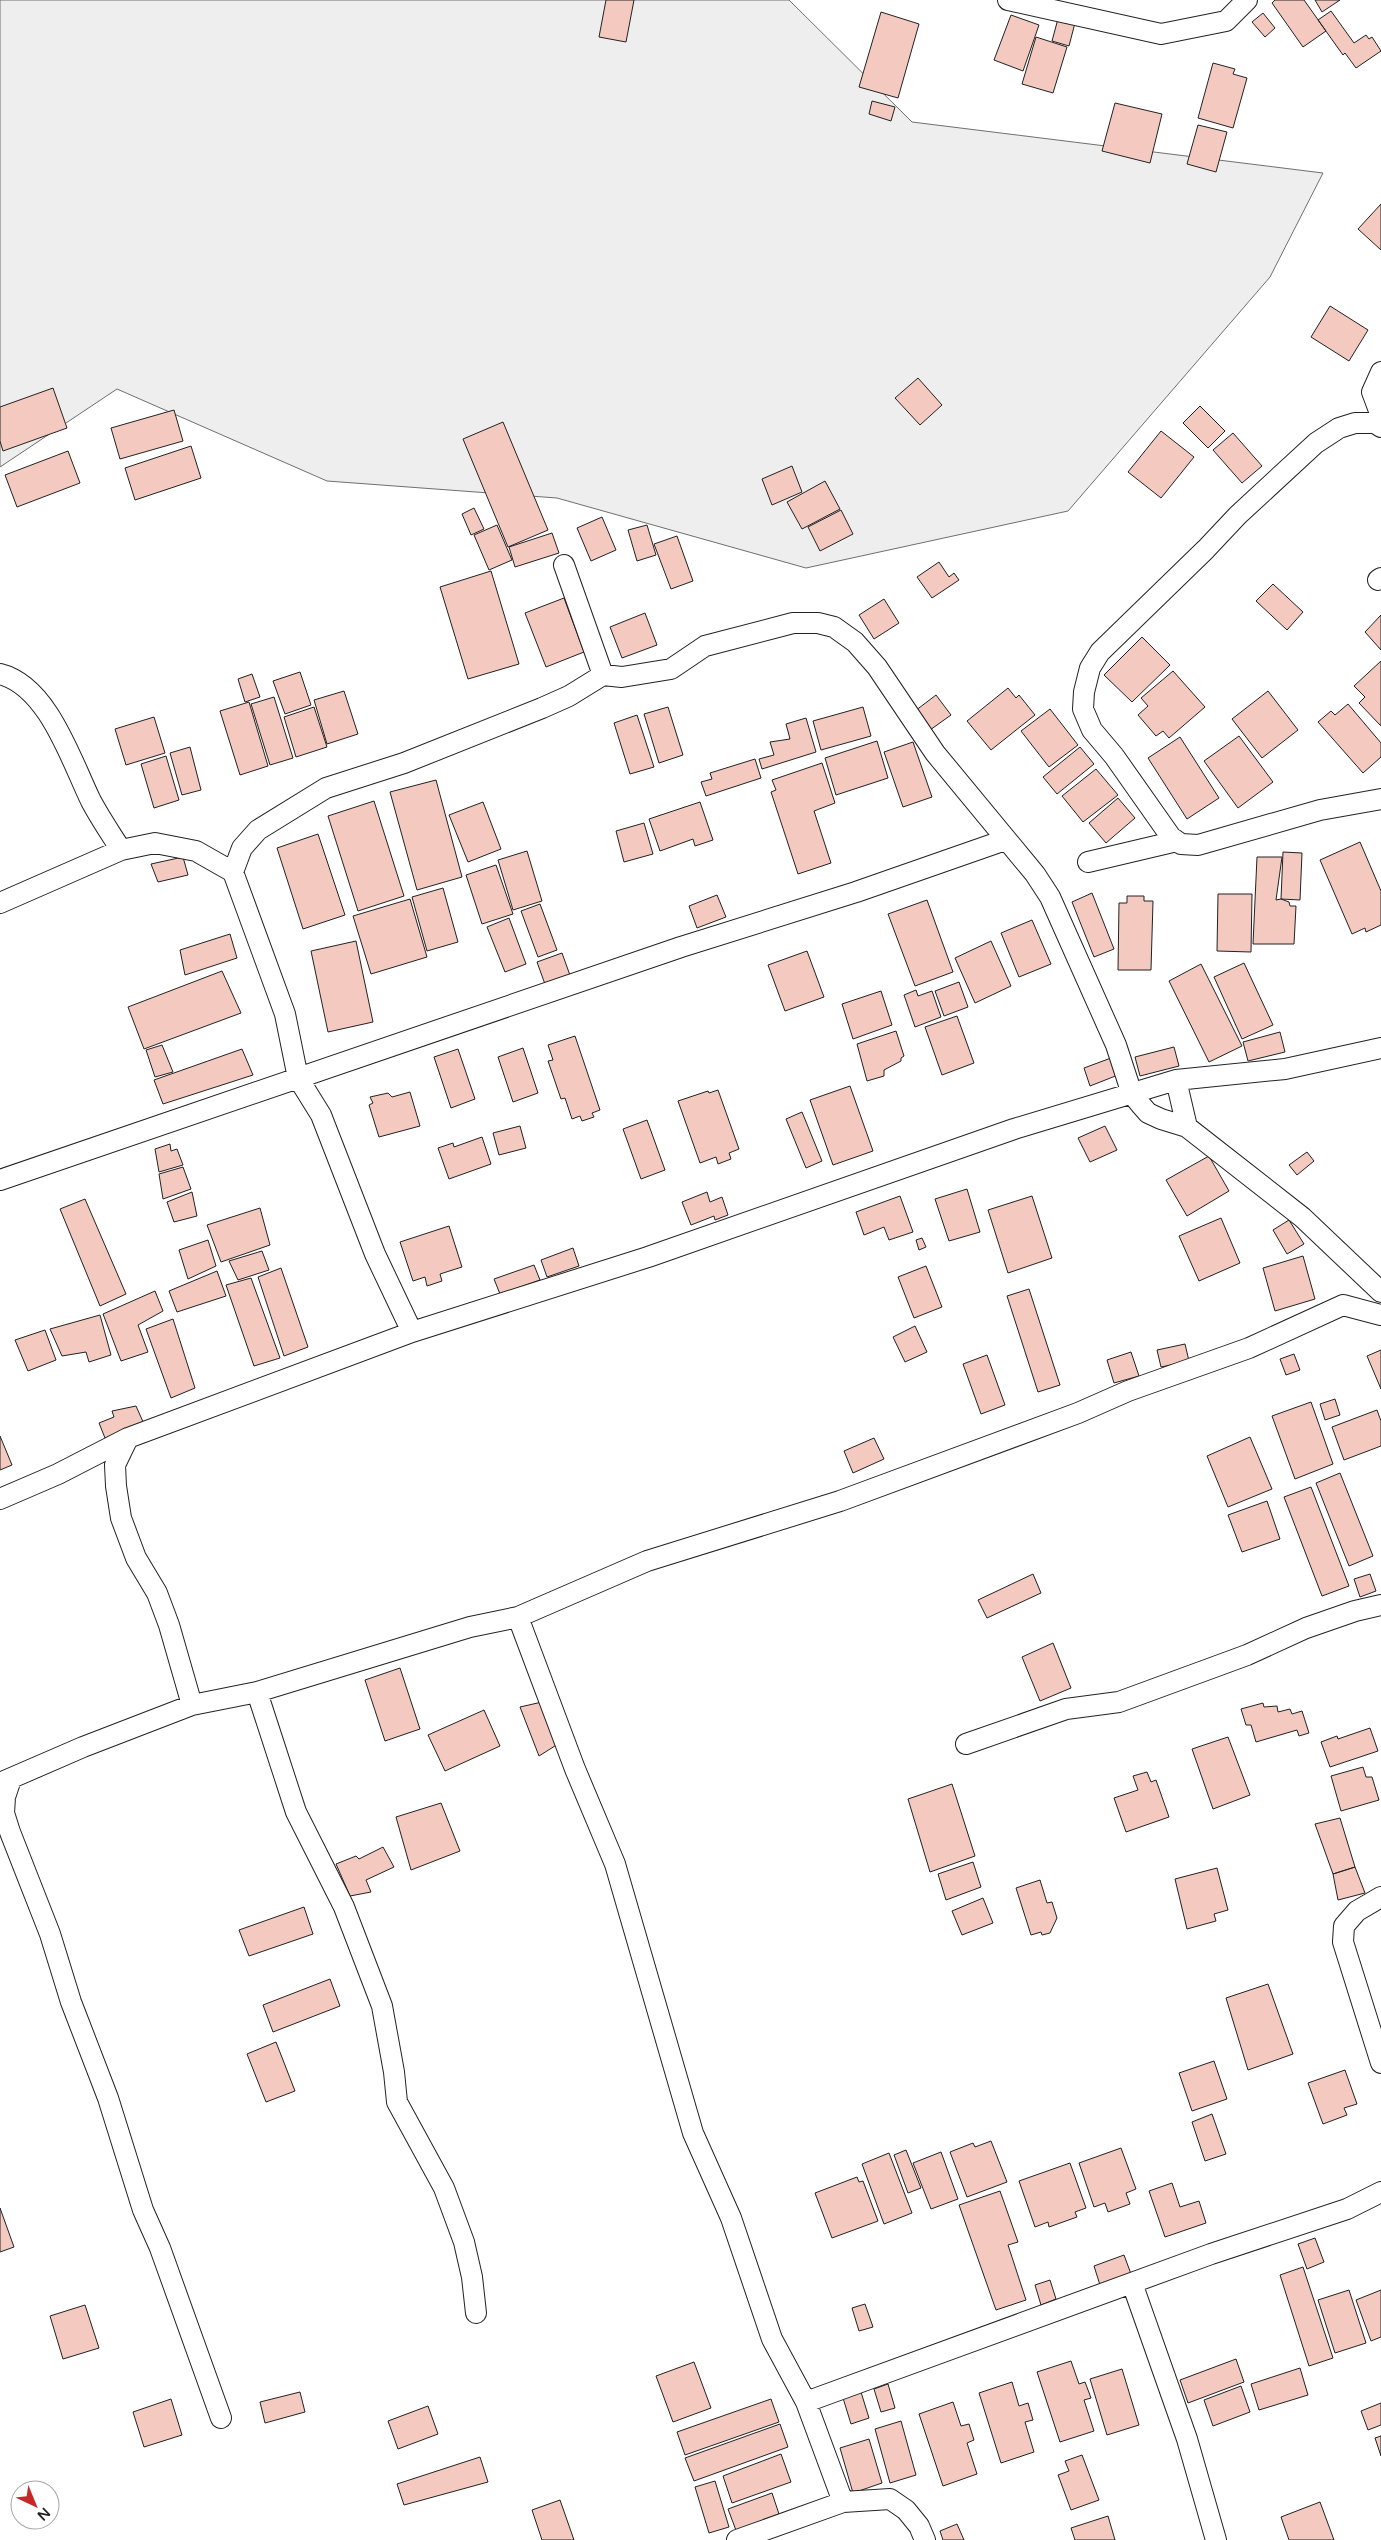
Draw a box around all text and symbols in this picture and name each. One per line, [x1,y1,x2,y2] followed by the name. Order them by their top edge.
[10,2480,60,2530] north arrow
[34,2504,54,2524] text: N

